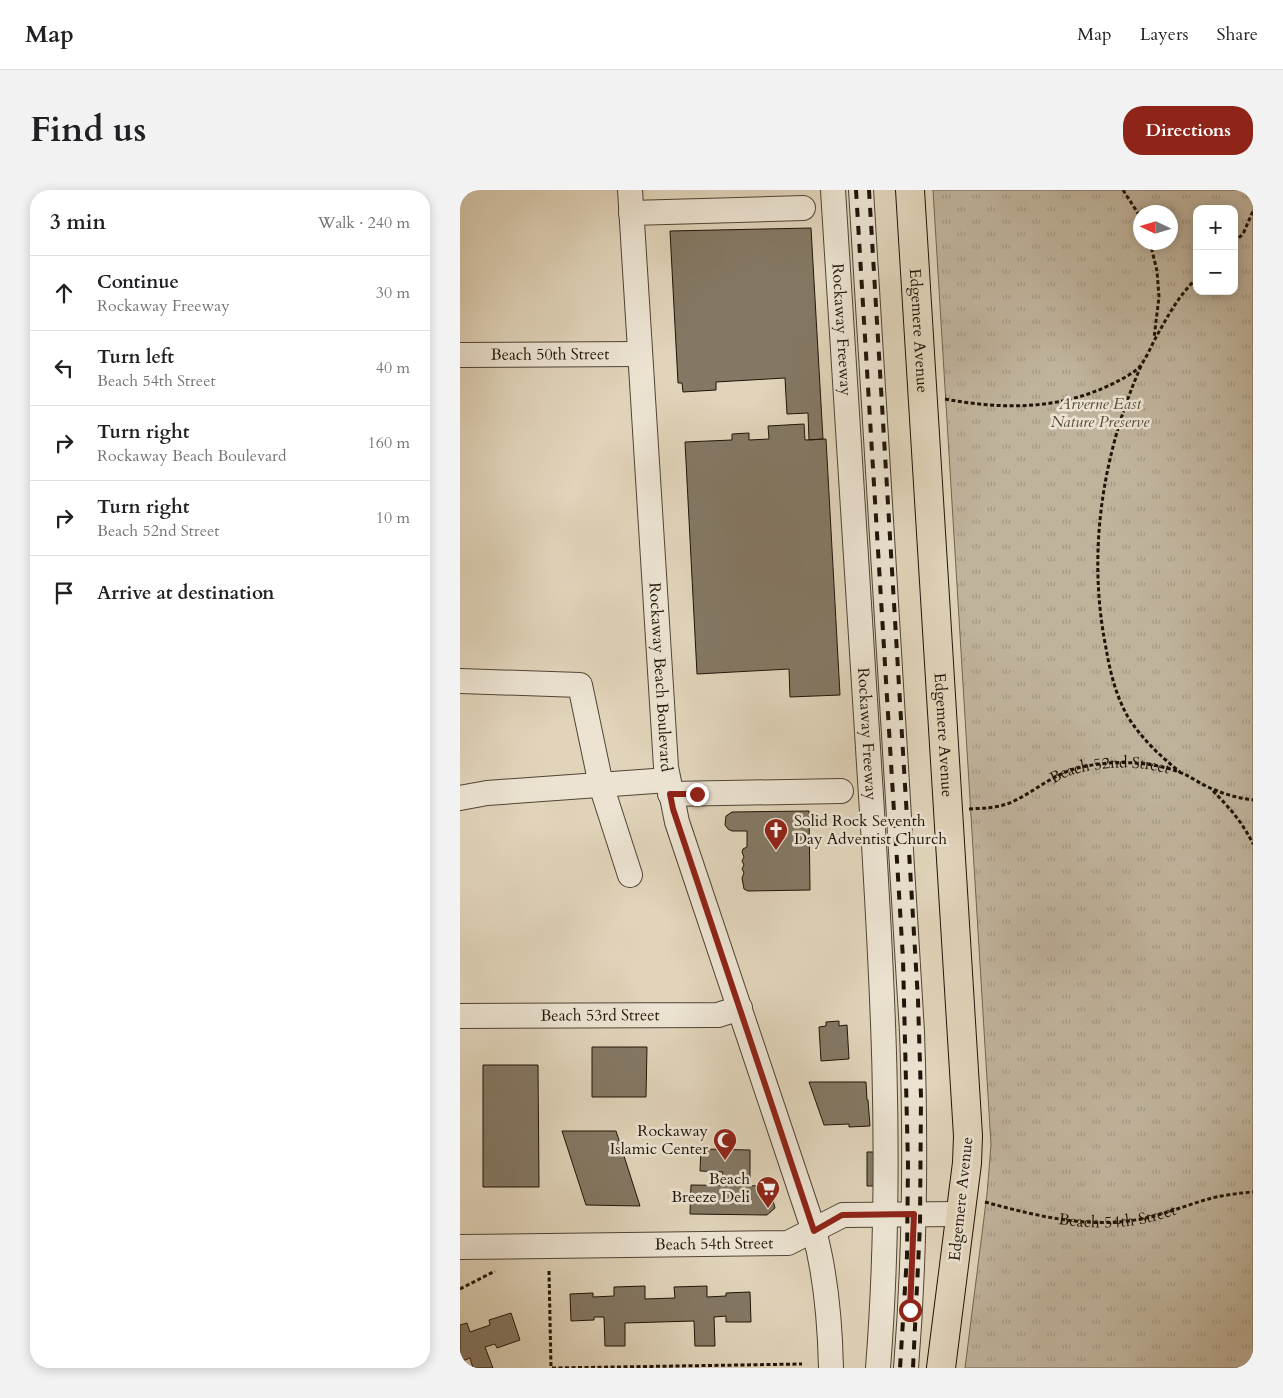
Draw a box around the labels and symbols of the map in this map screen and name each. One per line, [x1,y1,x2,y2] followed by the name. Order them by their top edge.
[1133,205,1178,250] north arrow
[827,263,857,397] street label: Rockaway Freeway
[904,268,933,394] street label: Edgemere Avenue
[491,343,609,366] street label: Beach 50th Street
[1051,393,1150,433] park label: Arverne East Nature Preserve
[644,582,678,774] street label: Rockaway Beach Boulevard
[852,667,882,802] street label: Rockaway Freeway
[929,672,958,798] street label: Edgemere Avenue
[1046,752,1173,789] street label: Beach 52nd Street
[686,783,709,806] route end
[794,810,947,850] place label: Solid Rock Seventh Day Adventist Church
[763,817,789,851] church icon: Solid Rock Seventh Day Adventist Church
[540,1004,660,1027] street label: Beach 53rd Street
[610,1120,709,1160] place label: Rockaway Islamic Center
[712,1127,738,1161] mosque icon: Rockaway Islamic Center
[944,1136,978,1262] street label: Edgemere Avenue
[671,1168,750,1208] place label: Beach Breeze Deli
[755,1175,781,1209] supermarket icon: Beach Breeze Deli
[1057,1199,1179,1234] street label: Beach 54th Street
[655,1232,773,1256] street label: Beach 54th Street
[899,1299,922,1322] route start

